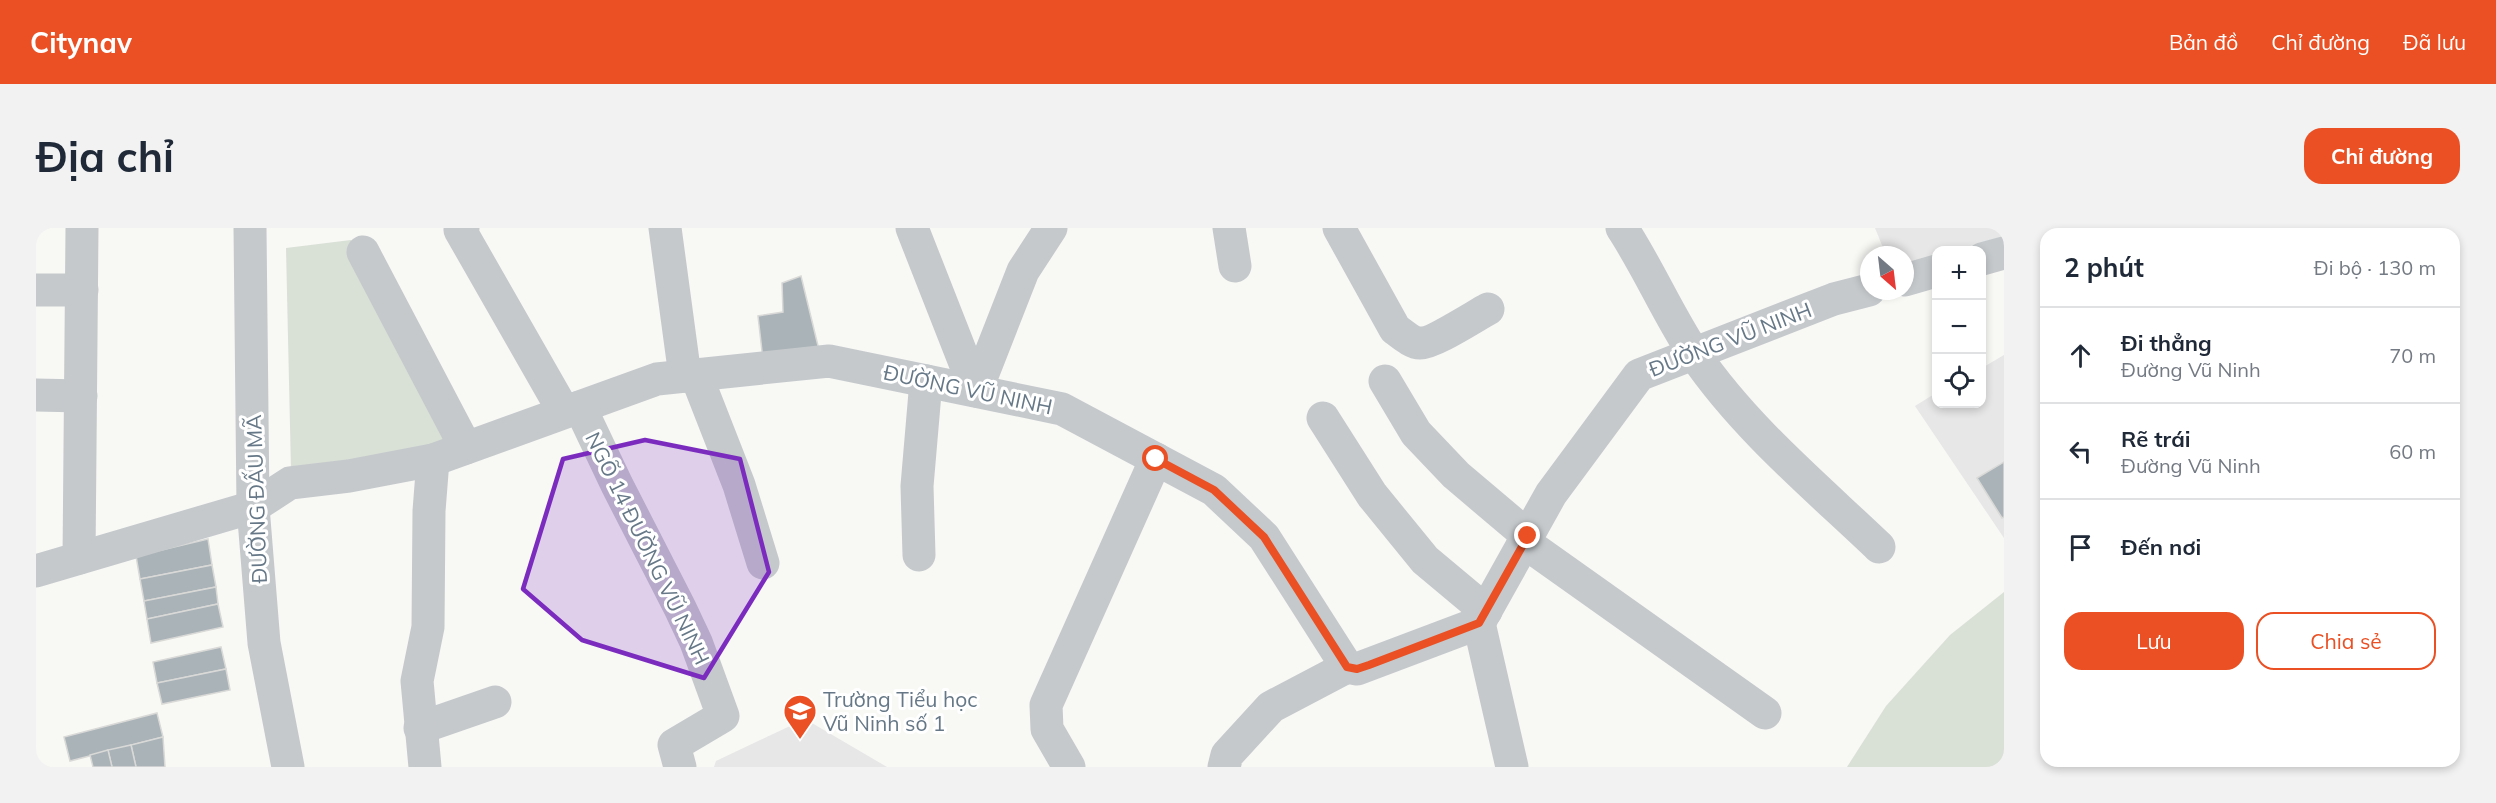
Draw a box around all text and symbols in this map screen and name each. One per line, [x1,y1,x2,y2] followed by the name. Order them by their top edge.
[30,25,132,60] text: Citynav
[2169,29,2238,55] text: Bản đồ
[2271,29,2370,55] text: Chỉ đường
[2403,29,2466,55] text: Đã lưu
[2304,128,2460,184] button: Chỉ đường
[36,130,174,183] text: Địa chỉ
[1860,246,1914,300] north arrow
[1932,246,1986,408] map controls
[1932,246,1986,300] button: +
[2064,251,2144,284] text: 2 phút
[2314,255,2436,280] text: Đi bộ · 130 m
[1645,296,1815,382] street label: ĐƯỜNG VŨ NINH
[1932,300,1986,354] button: −
[2121,329,2212,357] text: Đi thẳng
[2064,339,2097,372] icon: ahead
[2389,343,2436,368] text: 70 m
[1932,354,1986,408] button: locate
[2121,357,2261,382] text: Đường Vũ Ninh
[881,358,1055,420] street label: ĐƯỜNG VŨ NINH
[239,414,272,584] street label: ĐƯỜNG ĐẤU MÃ
[2121,425,2191,453] text: Rẽ trái
[580,427,716,669] street label: NGÕ 14 ĐƯỜNG VŨ NINH
[2064,435,2097,468] icon: left
[2389,439,2436,464] text: 60 m
[1142,445,1168,471] route start
[2121,453,2261,478] text: Đường Vũ Ninh
[1514,522,1540,548] route end
[2064,531,2097,564] icon: arrive
[2121,533,2201,561] text: Đến nơi
[2064,612,2244,670] button: Lưu
[2256,612,2436,670] button: Chia sẻ
[823,686,978,736] place label: Trường Tiểu học Vũ Ninh số 1
[782,693,818,740] school or university icon: Trường Tiểu học Vũ Ninh số 1

